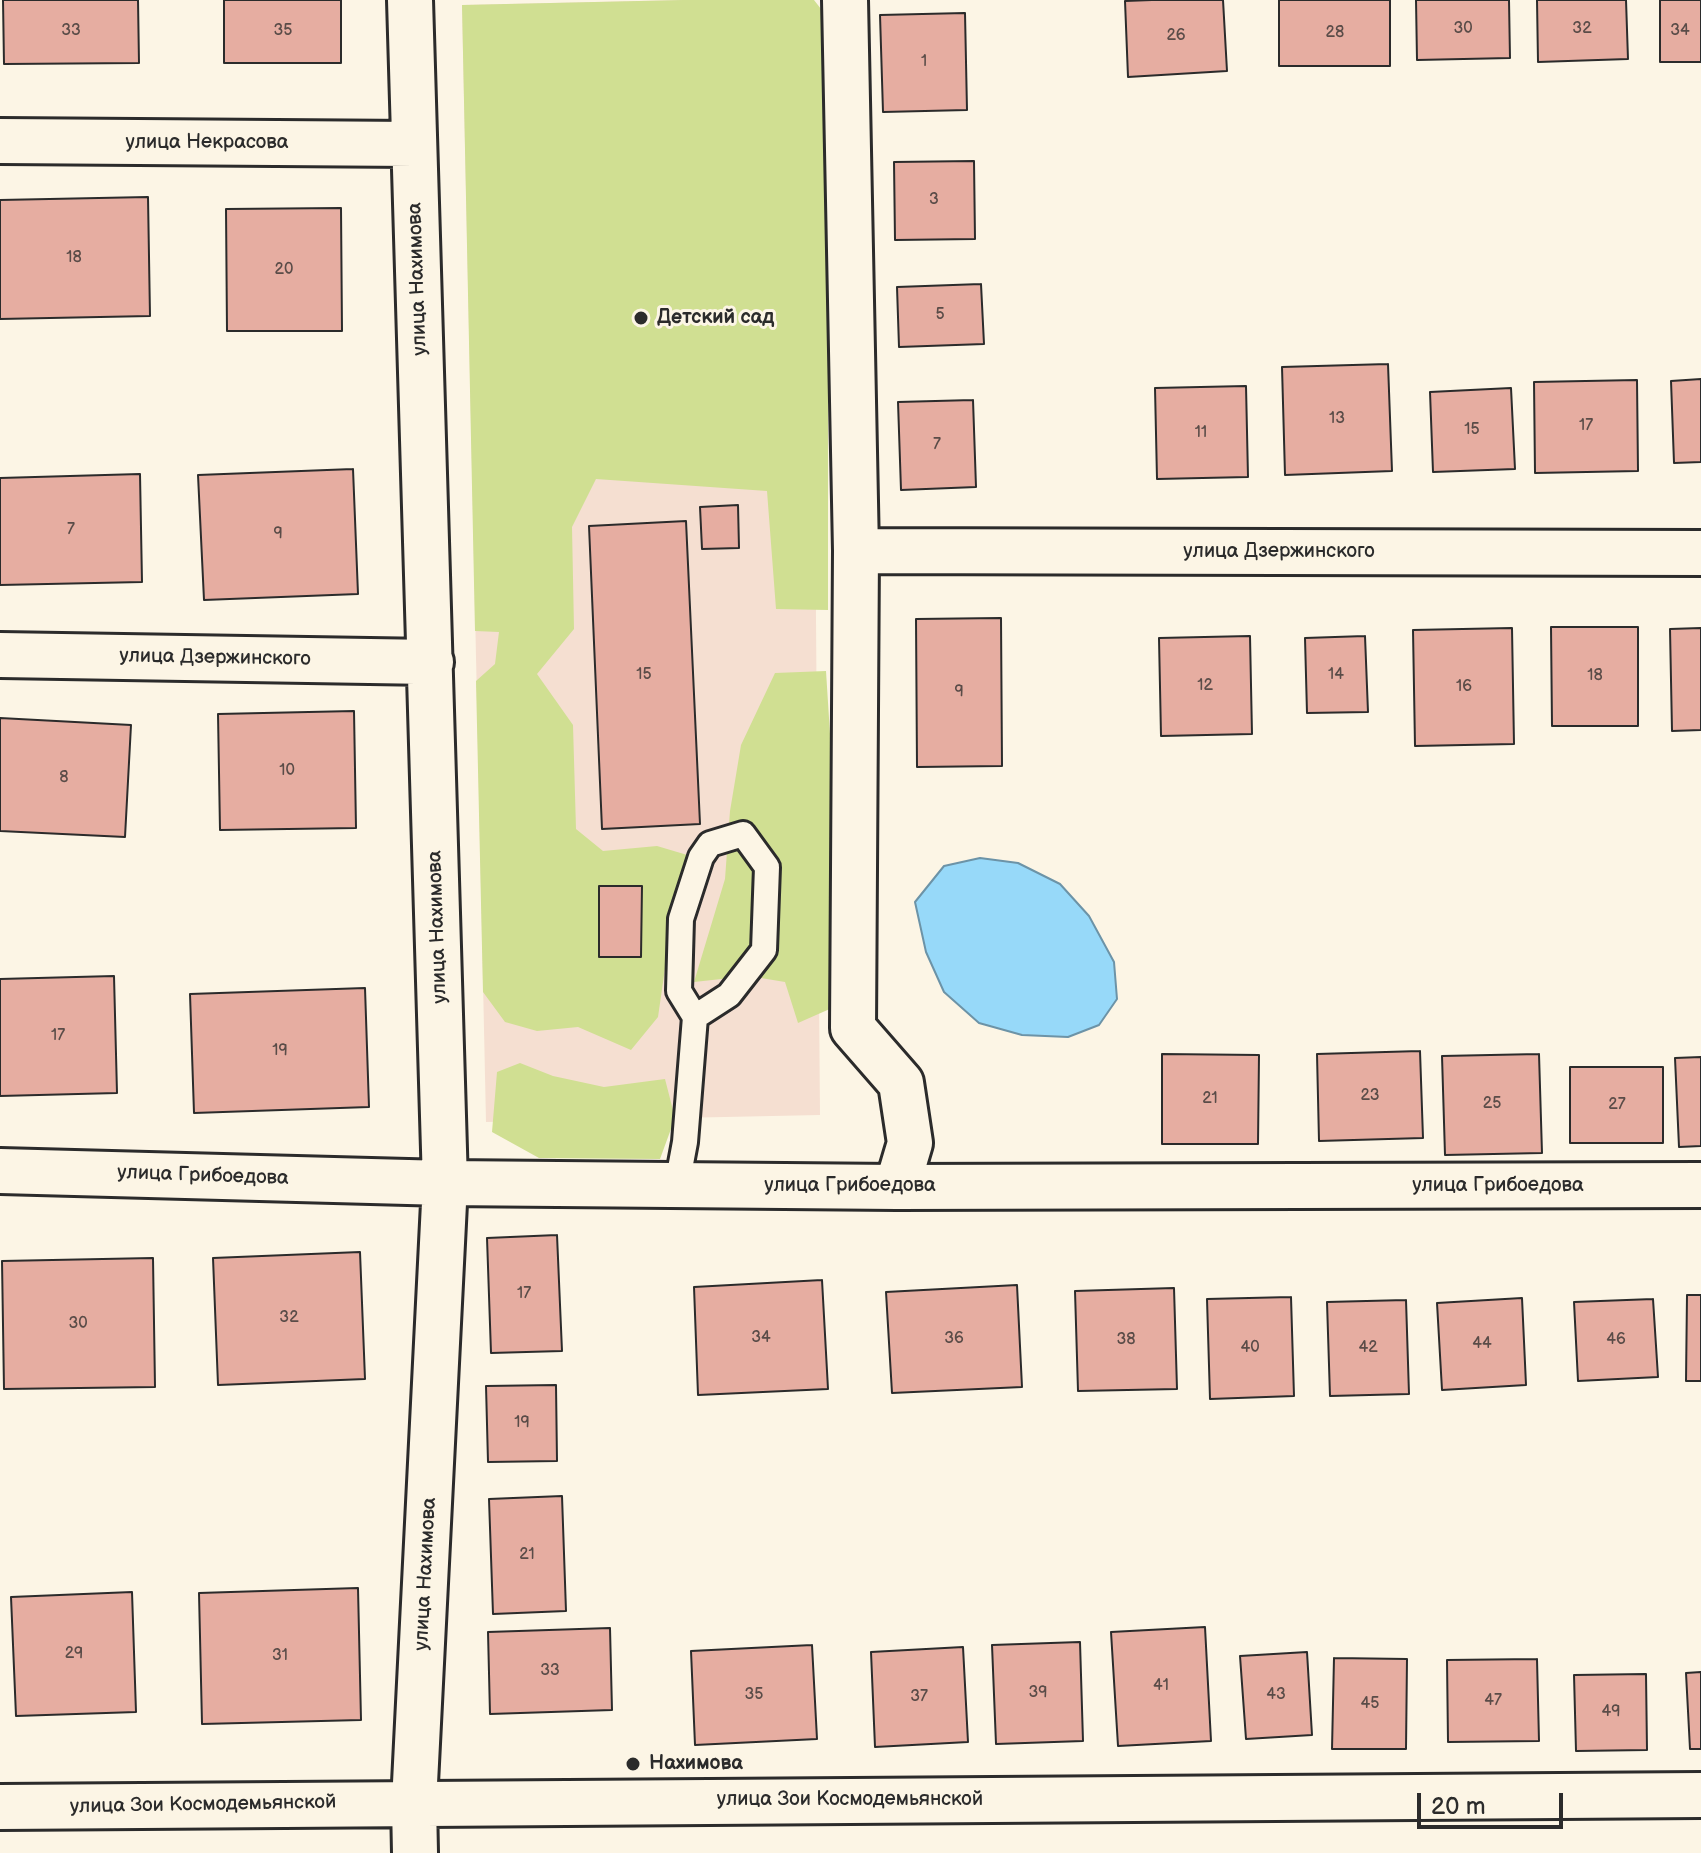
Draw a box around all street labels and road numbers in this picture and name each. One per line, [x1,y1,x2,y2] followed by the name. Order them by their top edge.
[126,131,288,155] street label: улица Некрасова
[403,202,433,356] street label: улица Нахимова
[1183,540,1375,564] street label: улица Дзержинского
[119,644,311,672] street label: улица Дзержинского
[423,850,453,1004] street label: улица Нахимова
[117,1161,289,1191] street label: улица Грибоедова
[764,1174,936,1198] street label: улица Грибоедова
[1412,1174,1584,1198] street label: улица Грибоедова
[410,1497,442,1651] street label: улица Нахимова
[717,1788,983,1812] street label: улица Зои Космодемьянской
[70,1791,336,1819] street label: улица Зои Космодемьянской

